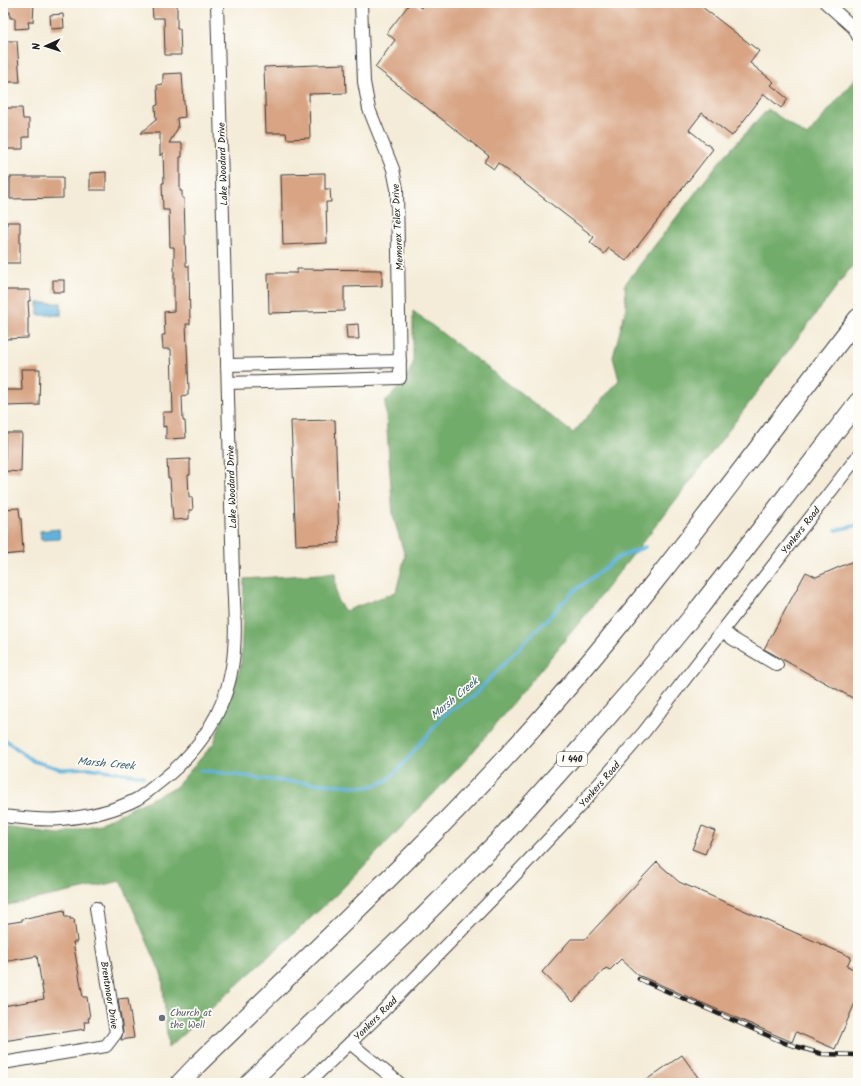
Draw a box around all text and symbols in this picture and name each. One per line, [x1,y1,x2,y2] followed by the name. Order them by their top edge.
[26,26,66,66] north arrow
[28,42,46,50] text: N
[214,122,232,206] street label: Lake Woodard Drive
[388,183,408,271] street label: Memorex Telex Drive
[223,445,241,529] street label: Lake Woodard Drive
[777,503,825,558] street label: Yonkers Road
[427,672,484,724] water label: Marsh Creek
[557,752,587,766] road number: I 440
[76,753,137,776] water label: Marsh Creek
[575,757,625,811] street label: Yonkers Road
[96,960,122,1031] street label: Brentmoor Drive
[350,992,402,1044] street label: Yonkers Road
[170,1005,212,1033] place label: Church at the Well
[157,1013,167,1023] marker: Church at the Well

